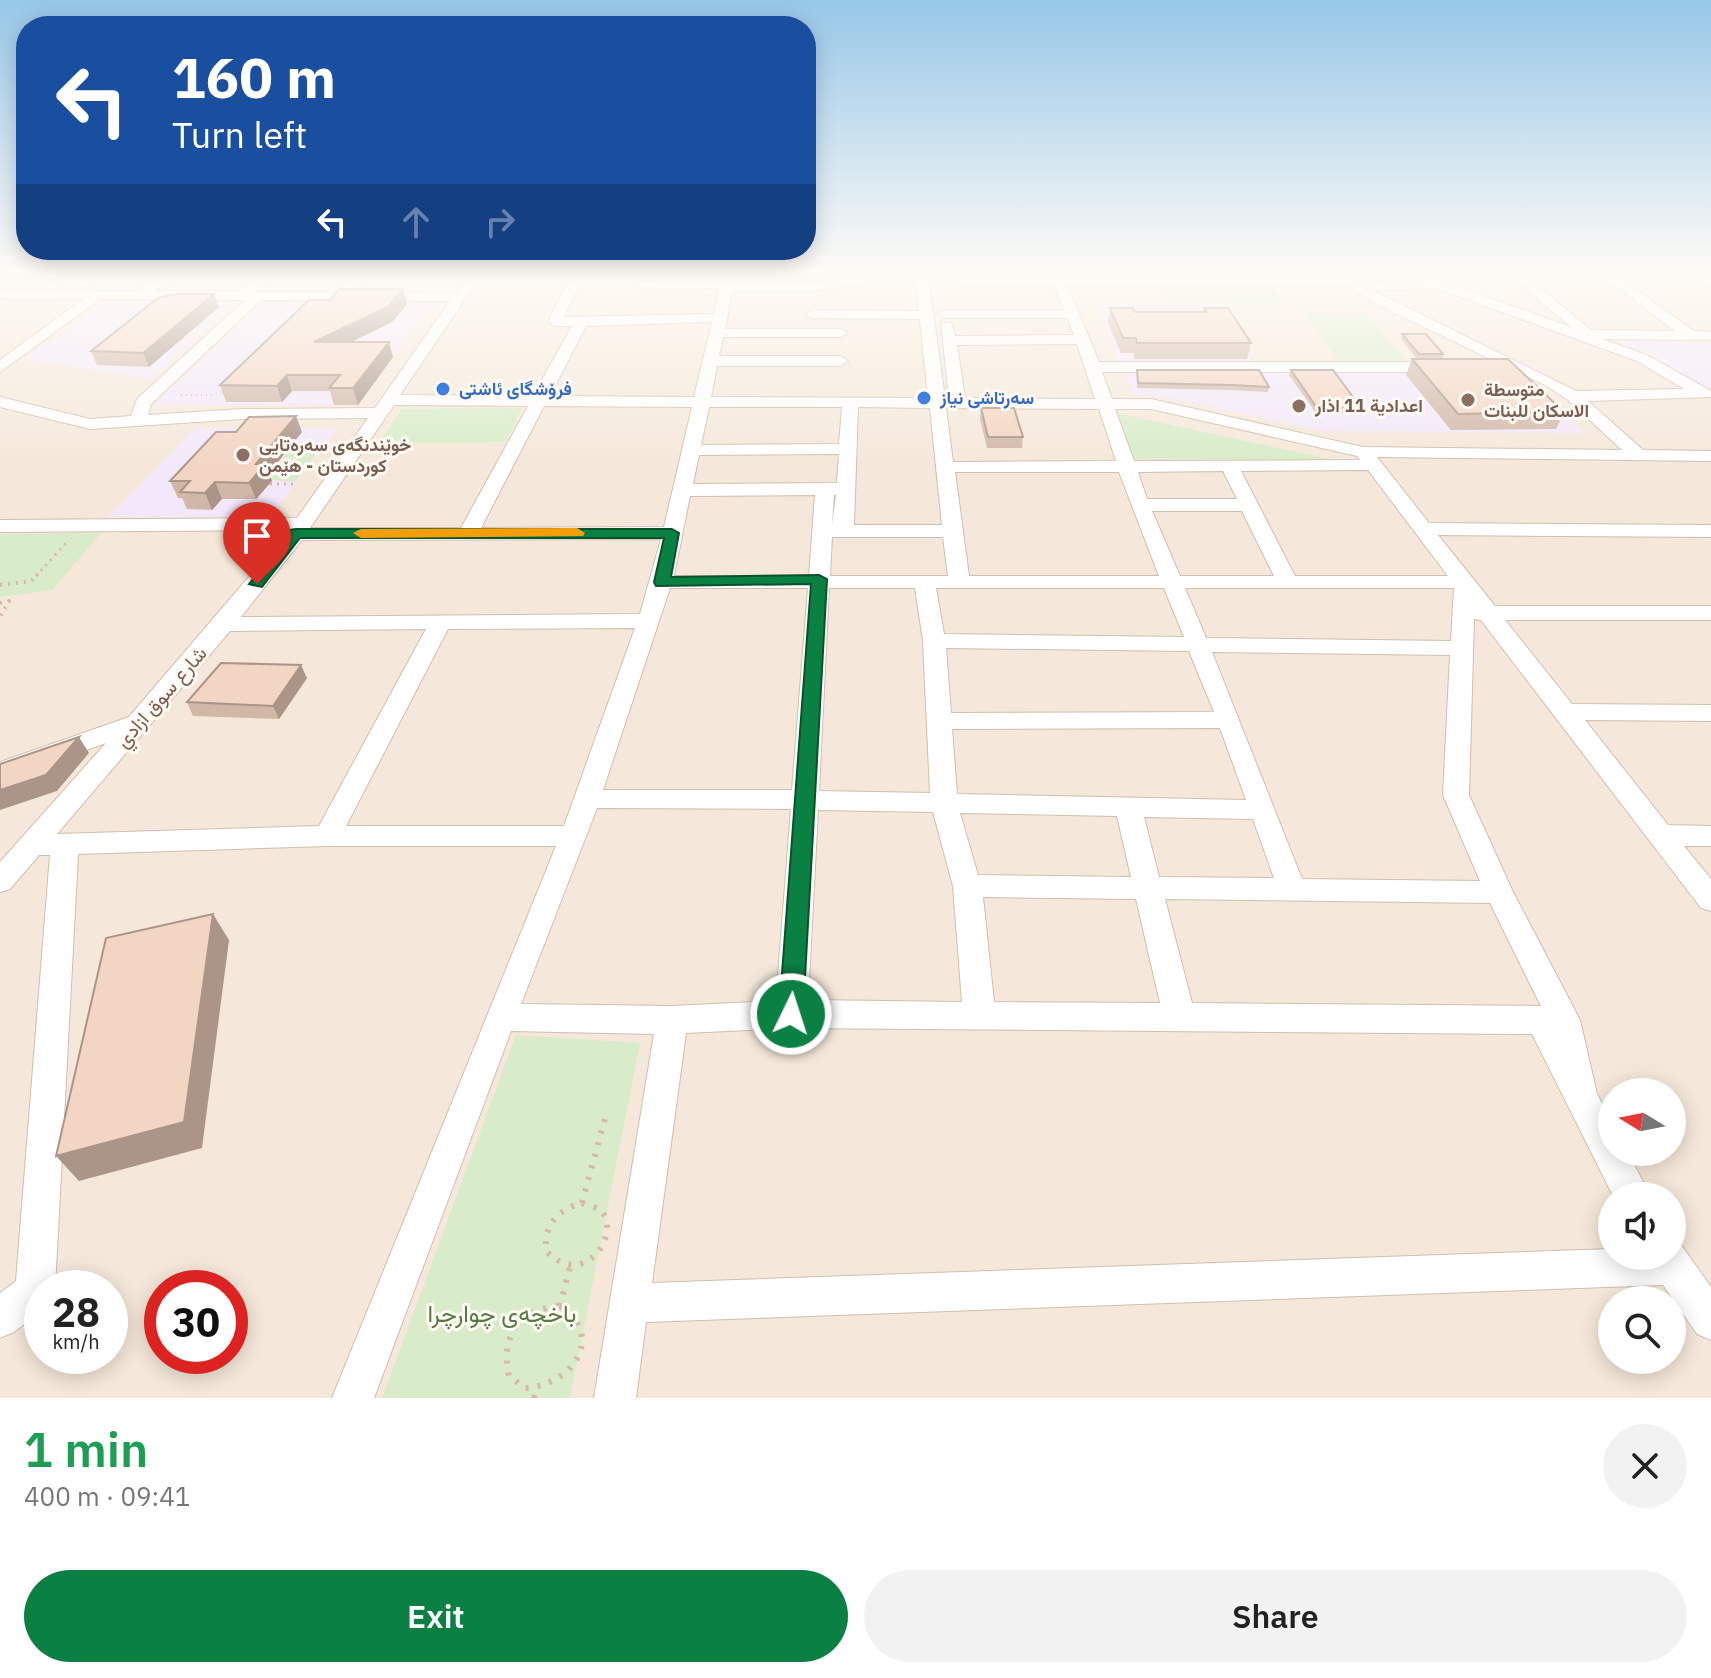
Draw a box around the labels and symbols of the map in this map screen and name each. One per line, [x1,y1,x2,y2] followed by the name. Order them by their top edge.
[459,377,572,400] place label: فرۆشگای ئاشتی
[1484,378,1589,422] place label: متوسطة الاسكان للبنات
[434,380,452,398] marker: فرۆشگای ئاشتی
[939,386,1034,409] place label: سەرتاشی نیاز
[915,389,933,407] marker: سەرتاشی نیاز
[1459,391,1477,409] marker: متوسطة الاسكان للبنات
[1314,394,1423,417] place label: اعدادية 11 اذار
[1290,397,1308,415] marker: اعدادية 11 اذار
[259,433,411,477] place label: خوێندنگەی سەرەتایی کوردستان - هێمن
[234,446,252,464] marker: خوێندنگەی سەرەتایی کوردستان - هێمن
[223,502,291,584] pin
[109,640,215,756] street label: شارع سوق ازادي
[749,972,833,1056] position arrow
[1598,1078,1686,1166] north arrow
[144,1270,248,1374] speed limit sign: 30
[428,1297,576,1330] park label: باخچەی چوارچرا

